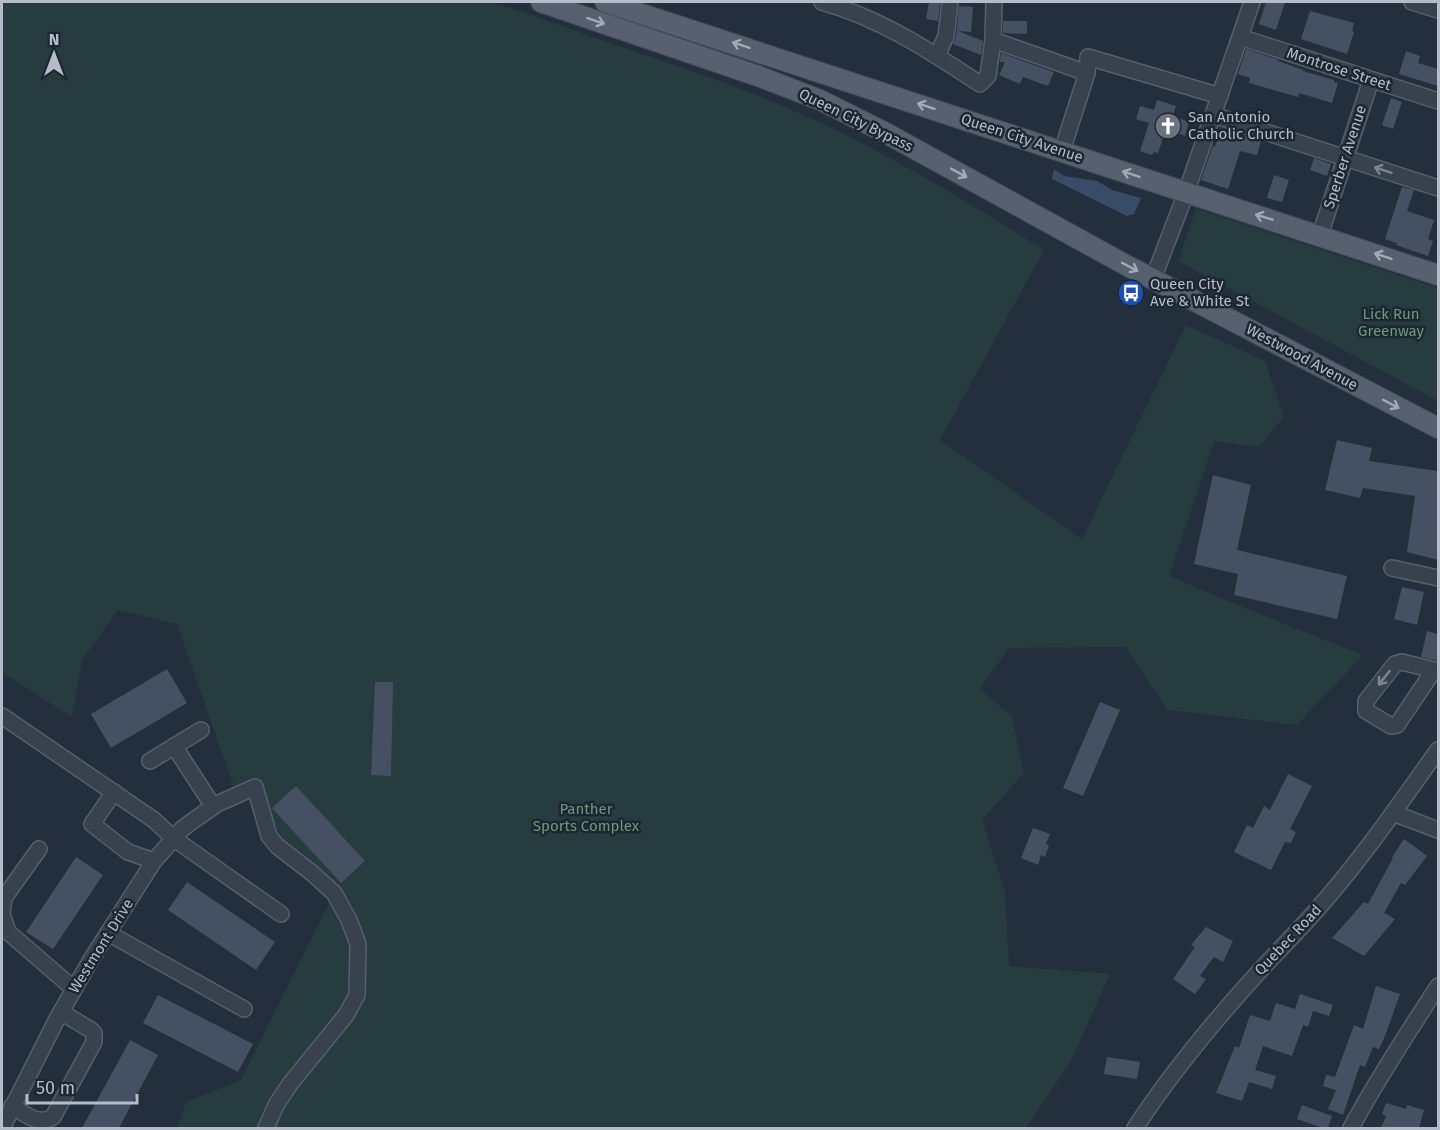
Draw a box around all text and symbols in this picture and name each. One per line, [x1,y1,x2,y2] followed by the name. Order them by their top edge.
[586,17,605,28] one-way arrow
[24,24,84,84] north arrow
[49,30,59,49] text: N
[732,39,751,50] one-way arrow
[1285,44,1394,95] street label: Montrose Street
[796,85,916,155] street label: Queen City Bypass
[917,100,936,111] one-way arrow
[1320,103,1370,211] street label: Sperber Avenue
[1188,108,1294,143] place label: San Antonio Catholic Church
[959,110,1085,166] street label: Queen City Avenue
[1153,111,1183,141] church icon: San Antonio Catholic Church
[1374,164,1393,175] one-way arrow
[950,167,967,179] one-way arrow
[1122,168,1141,179] one-way arrow
[1255,211,1274,222] one-way arrow
[1374,250,1393,261] one-way arrow
[1121,261,1138,273] one-way arrow
[1150,275,1250,310] place label: Queen City Ave & White St
[1116,278,1146,308] bus stop icon: Queen City Ave & White St
[1358,305,1425,340] park label: Lick Run Greenway
[1243,320,1361,394] street label: Westwood Avenue
[1381,399,1399,410] one-way arrow
[1377,669,1390,685] one-way arrow
[533,800,640,835] park label: Panther Sports Complex
[65,896,137,996] street label: Westmont Drive
[1251,901,1325,979] street label: Quebec Road
[27,1067,136,1105] scale bar
[36,1077,75,1099] text: 50 m

